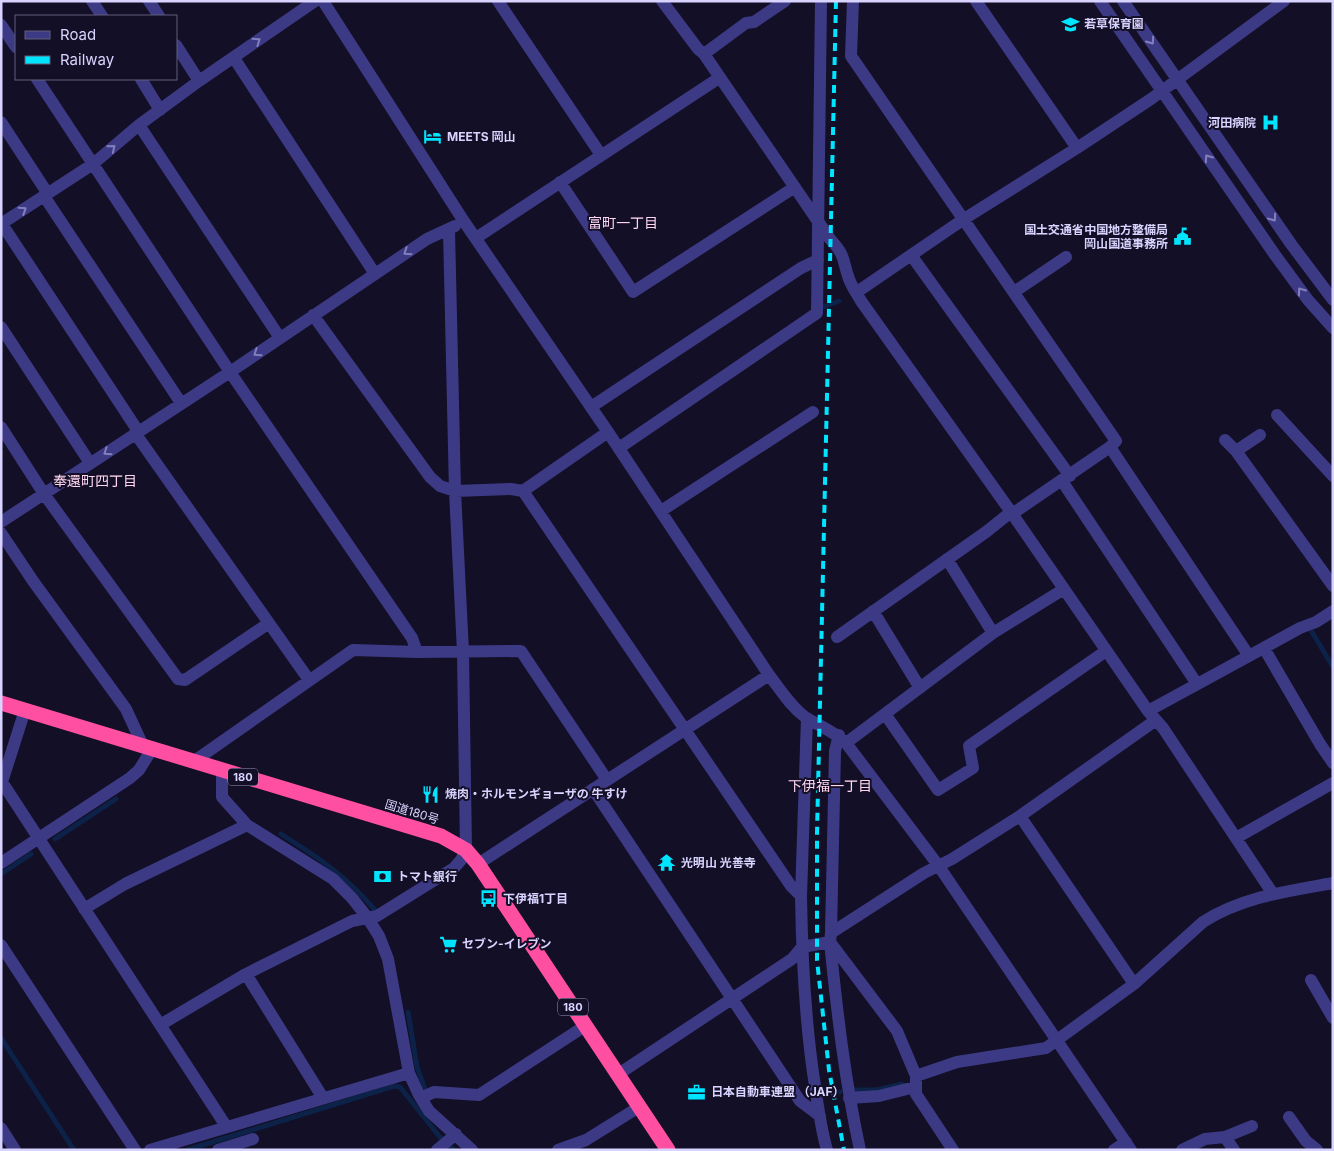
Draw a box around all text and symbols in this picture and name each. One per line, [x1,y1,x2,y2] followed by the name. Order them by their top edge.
[1060,14,1080,34] school or university icon: 若草保育園
[15,15,178,80] legend
[1084,16,1144,31] place label: 若草保育園
[60,25,96,44] text: Road
[1145,36,1154,45] one-way arrow
[252,38,261,47] one-way arrow
[60,50,115,69] text: Railway
[1260,113,1280,133] hospital icon: 河田病院
[1208,115,1256,130] place label: 河田病院
[423,127,443,147] hotel icon: MEETS 岡山
[447,129,515,144] place label: MEETS 岡山
[107,144,116,153] one-way arrow
[1205,154,1214,164] one-way arrow
[17,207,26,216] one-way arrow
[1267,212,1276,222] one-way arrow
[588,214,658,231] district label: 富町一丁目
[1024,222,1168,251] place label: 国土交通省中国地方整備局 岡山国道事務所
[1172,227,1192,247] public building icon: 国土交通省中国地方整備局 岡山国道事務所
[403,246,412,256] one-way arrow
[1298,287,1307,297] one-way arrow
[254,347,263,356] one-way arrow
[103,446,113,455] one-way arrow
[53,472,137,489] district label: 奉還町四丁目
[228,769,258,786] road number: 180
[788,777,872,794] district label: 下伊福一丁目
[421,784,441,804] restaurant icon: 焼肉・ホルモンギョーザの 牛すけ
[445,786,628,801] place label: 焼肉・ホルモンギョーザの 牛すけ
[383,796,441,827] street label: 国道180号
[657,853,677,873] temple icon: 光明山 光善寺
[681,855,756,870] place label: 光明山 光善寺
[373,867,393,887] bank icon: トマト銀行
[397,869,457,884] place label: トマト銀行
[479,889,499,909] bus stop icon: 下伊福1丁目
[503,891,568,906] place label: 下伊福1丁目
[438,934,458,954] supermarket icon: セブン-イレブン
[462,936,552,951] place label: セブン-イレブン
[558,999,588,1016] road number: 180
[687,1082,707,1102] office icon: 日本自動車連盟 （JAF）
[711,1084,845,1099] place label: 日本自動車連盟 （JAF）

